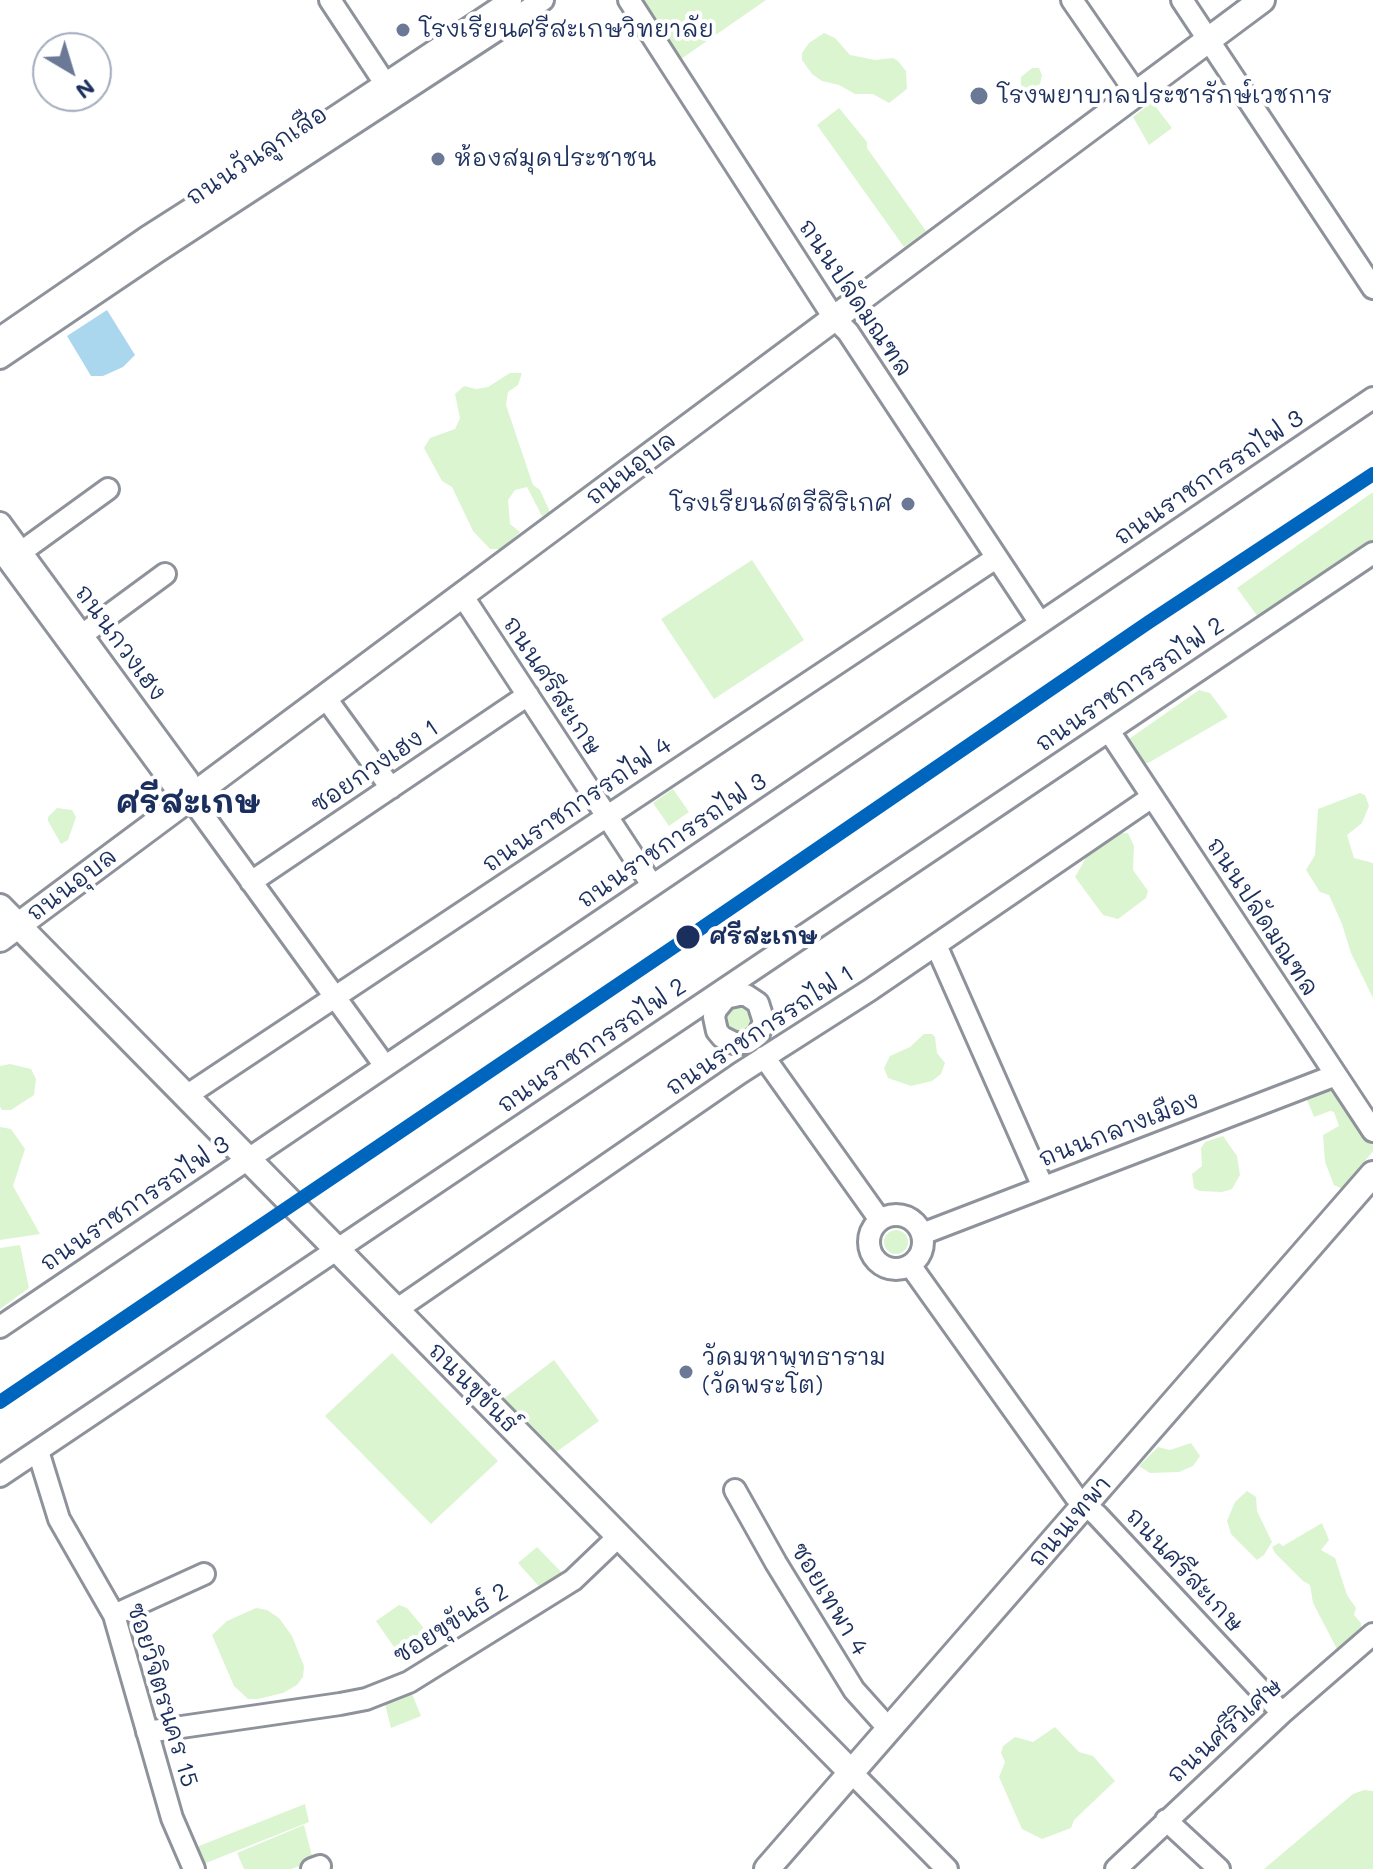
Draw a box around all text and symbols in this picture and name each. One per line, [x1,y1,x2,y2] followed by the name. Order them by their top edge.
[419,16,714,44] place label: โรงเรียนศรีสะเกษวิทยาลัย
[394,21,412,39] marker: โรงเรียนศรีสะเกษวิทยาลัย
[32,32,112,112] north arrow
[70,73,101,106] text: N
[997,82,1332,110] place label: โรงพยาบาลประชารักษ์เวชการ
[968,85,990,107] marker: โรงพยาบาลประชารักษ์เวชการ
[181,100,333,212] street label: ถนนวันลูกเสือ
[454,145,656,173] place label: ห้องสมุดประชาชน
[429,150,447,168] marker: ห้องสมุดประชาชน
[792,214,918,382] street label: ถนนปลัดมณฑล
[1109,404,1309,552] street label: ถนนราชการรถไฟ 3
[580,426,682,512] street label: ถนนอุบล
[670,490,892,518] place label: โรงเรียนสตรีสิริเกศ
[899,495,917,513] marker: โรงเรียนสตรีสิริเกศ
[68,579,172,707] street label: ถนนกวงเฮง
[496,611,608,761] street label: ถนนศรีสะเกษ
[1030,611,1230,759] street label: ถนนราชการรถไฟ 2
[306,714,444,820] street label: ซอยกวงเฮง 1
[477,731,677,879] street label: ถนนราชการรถไฟ 4
[572,767,772,915] street label: ถนนราชการรถไฟ 3
[116,784,260,822] district label: ศรีสะเกษ
[1200,832,1324,1002] street label: ถนนปลัดมณฑล
[21,842,123,928] street label: ถนนอุบล
[674,923,702,951] marker: ศรีสะเกษ
[709,923,817,951] place label: ศรีสะเกษ
[661,959,859,1103] street label: ถนนราชการรถไฟ 1
[492,972,692,1120] street label: ถนนราชการรถไฟ 2
[1035,1086,1203,1174] street label: ถนนกลางเมือง
[35,1130,235,1278] street label: ถนนราชการรถไฟ 3
[422,1337,524,1439] street label: ถนนขุขันธ์
[702,1344,886,1400] place label: วัดมหาพุทธาราม (วัดพระโต)
[677,1363,695,1381] marker: วัดมหาพุทธาราม (วัดพระโต)
[1022,1470,1118,1574] street label: ถนนเทพา
[1119,1502,1249,1638] street label: ถนนศรีสะเกษ
[784,1537,874,1661] street label: ซอยเทพา 4
[388,1577,514,1671] street label: ซอยขุขันธ์ 2
[120,1599,204,1791] street label: ซอยวิจิตรนคร 15
[1162,1672,1288,1790] street label: ถนนศรีวิเศษ

